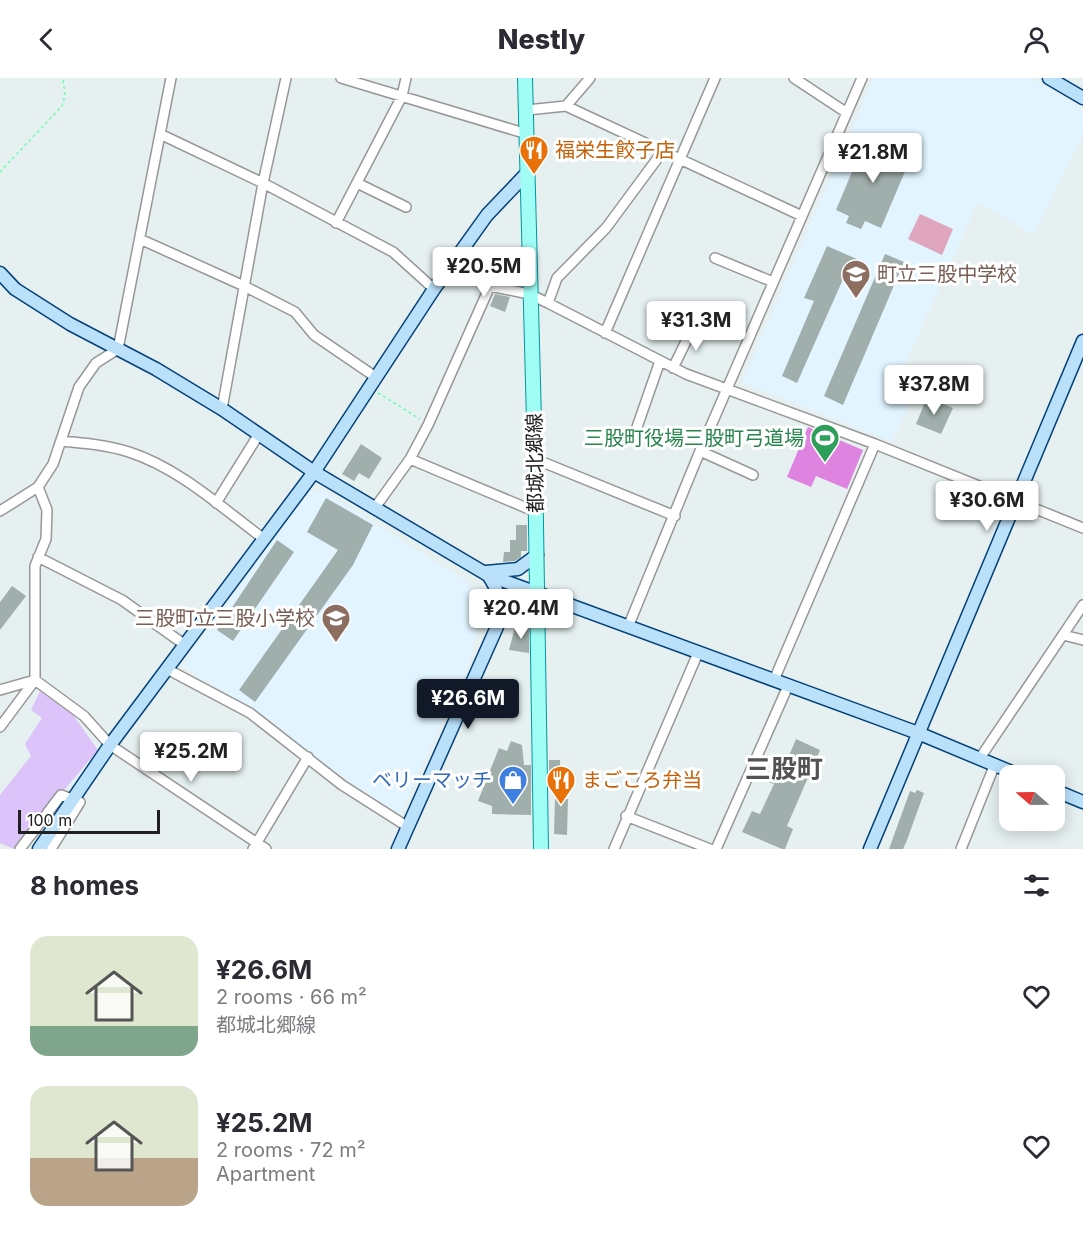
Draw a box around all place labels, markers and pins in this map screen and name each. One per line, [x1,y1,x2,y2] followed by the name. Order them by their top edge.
[824,133,922,184] pin: ¥21.8M
[518,134,550,176] restaurant icon: 福栄生餃子店
[555,138,675,162] place label: 福栄生餃子店
[435,247,533,298] pin: ¥20.5M
[840,258,872,300] school or university icon: 町立三股中学校
[877,262,1017,286] place label: 町立三股中学校
[647,301,745,352] pin: ¥31.3M
[885,365,983,416] pin: ¥37.8M
[809,422,841,464] sports icon: 三股町役場三股町弓道場
[584,426,804,450] place label: 三股町役場三股町弓道場
[938,481,1036,532] pin: ¥30.6M
[472,589,570,640] pin: ¥20.4M
[320,602,352,644] school or university icon: 三股町立三股小学校
[135,606,315,630] place label: 三股町立三股小学校
[419,679,517,730] pin: ¥26.6M
[142,732,240,783] pin: ¥25.2M
[497,764,529,806] shop icon: ベリーマッチ
[545,764,577,806] restaurant icon: まごころ弁当
[372,768,492,792] place label: ベリーマッチ
[582,768,702,792] place label: まごころ弁当

